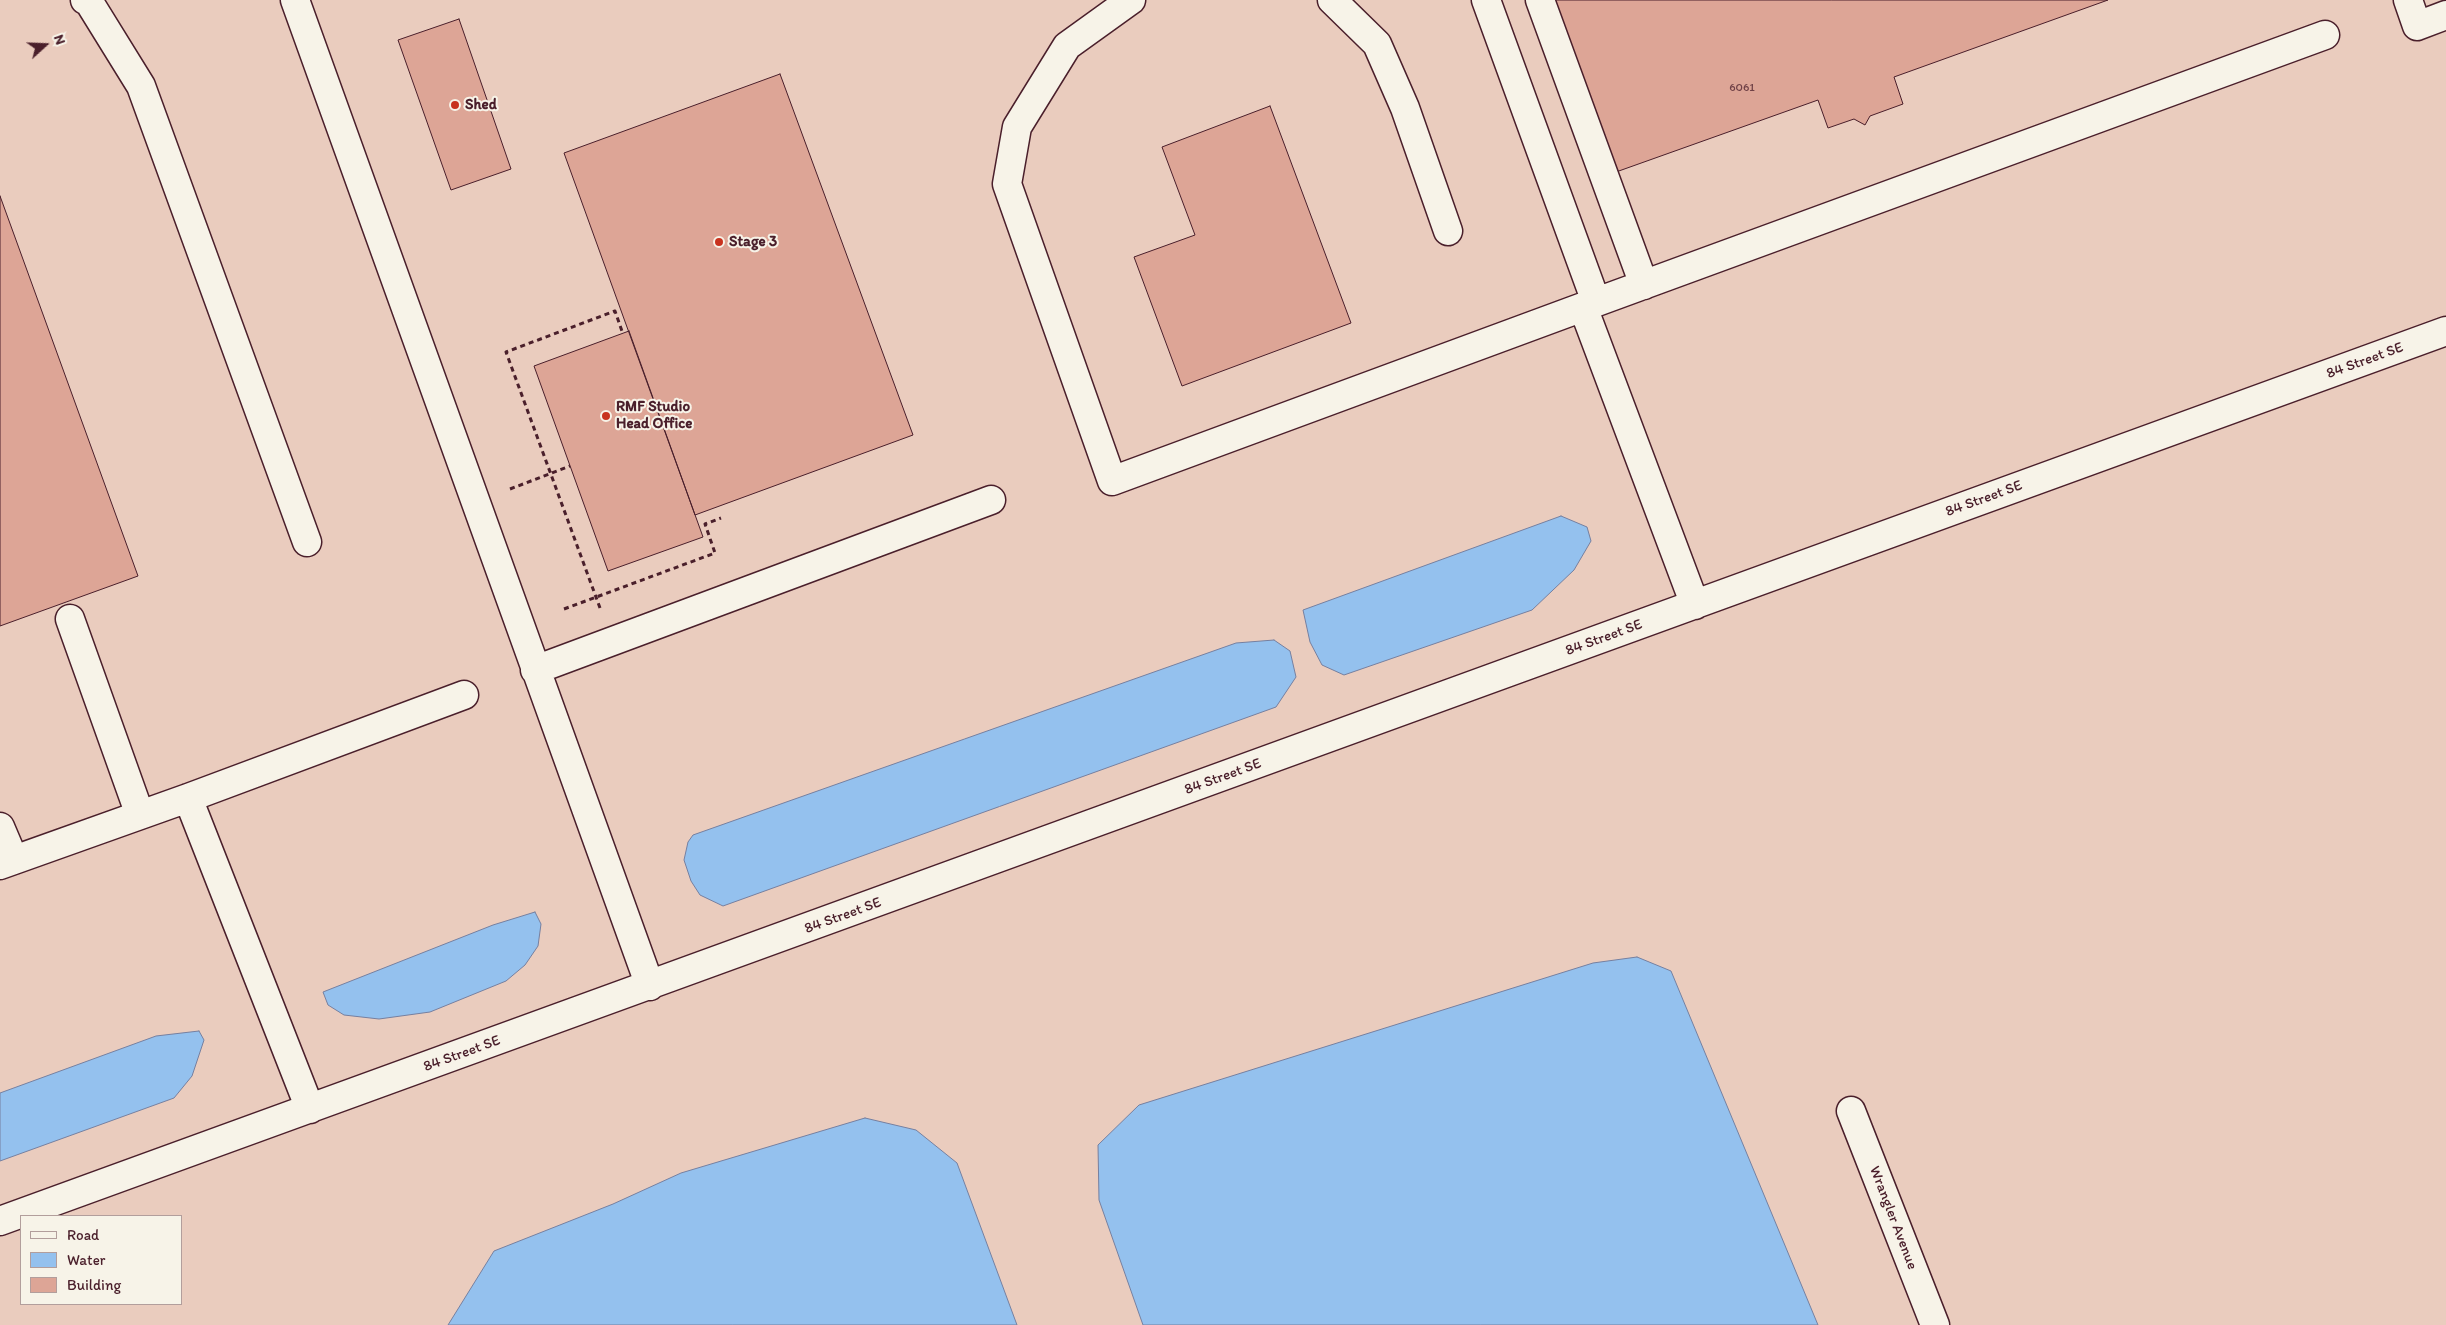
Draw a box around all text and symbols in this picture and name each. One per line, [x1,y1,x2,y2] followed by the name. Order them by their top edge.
[20,20,70,70] north arrow
[50,32,69,47] text: N
[1729,81,1755,95] house number: 6061
[465,96,497,114] place label: Shed
[449,99,461,111] marker: Shed
[729,233,777,251] place label: Stage 3
[713,236,725,248] marker: Stage 3
[2324,339,2406,383] street label: 84 Street SE
[616,398,692,433] place label: RMF Studio Head Office
[600,410,612,422] marker: RMF Studio Head Office
[1943,477,2025,521] street label: 84 Street SE
[1563,616,1645,660] street label: 84 Street SE
[1182,755,1264,799] street label: 84 Street SE
[802,894,884,938] street label: 84 Street SE
[421,1032,503,1076] street label: 84 Street SE
[1865,1164,1921,1272] street label: Wrangler Avenue
[20,1215,182,1305] legend
[67,1226,99,1244] text: Road
[67,1251,105,1269] text: Water
[67,1276,121,1294] text: Building

